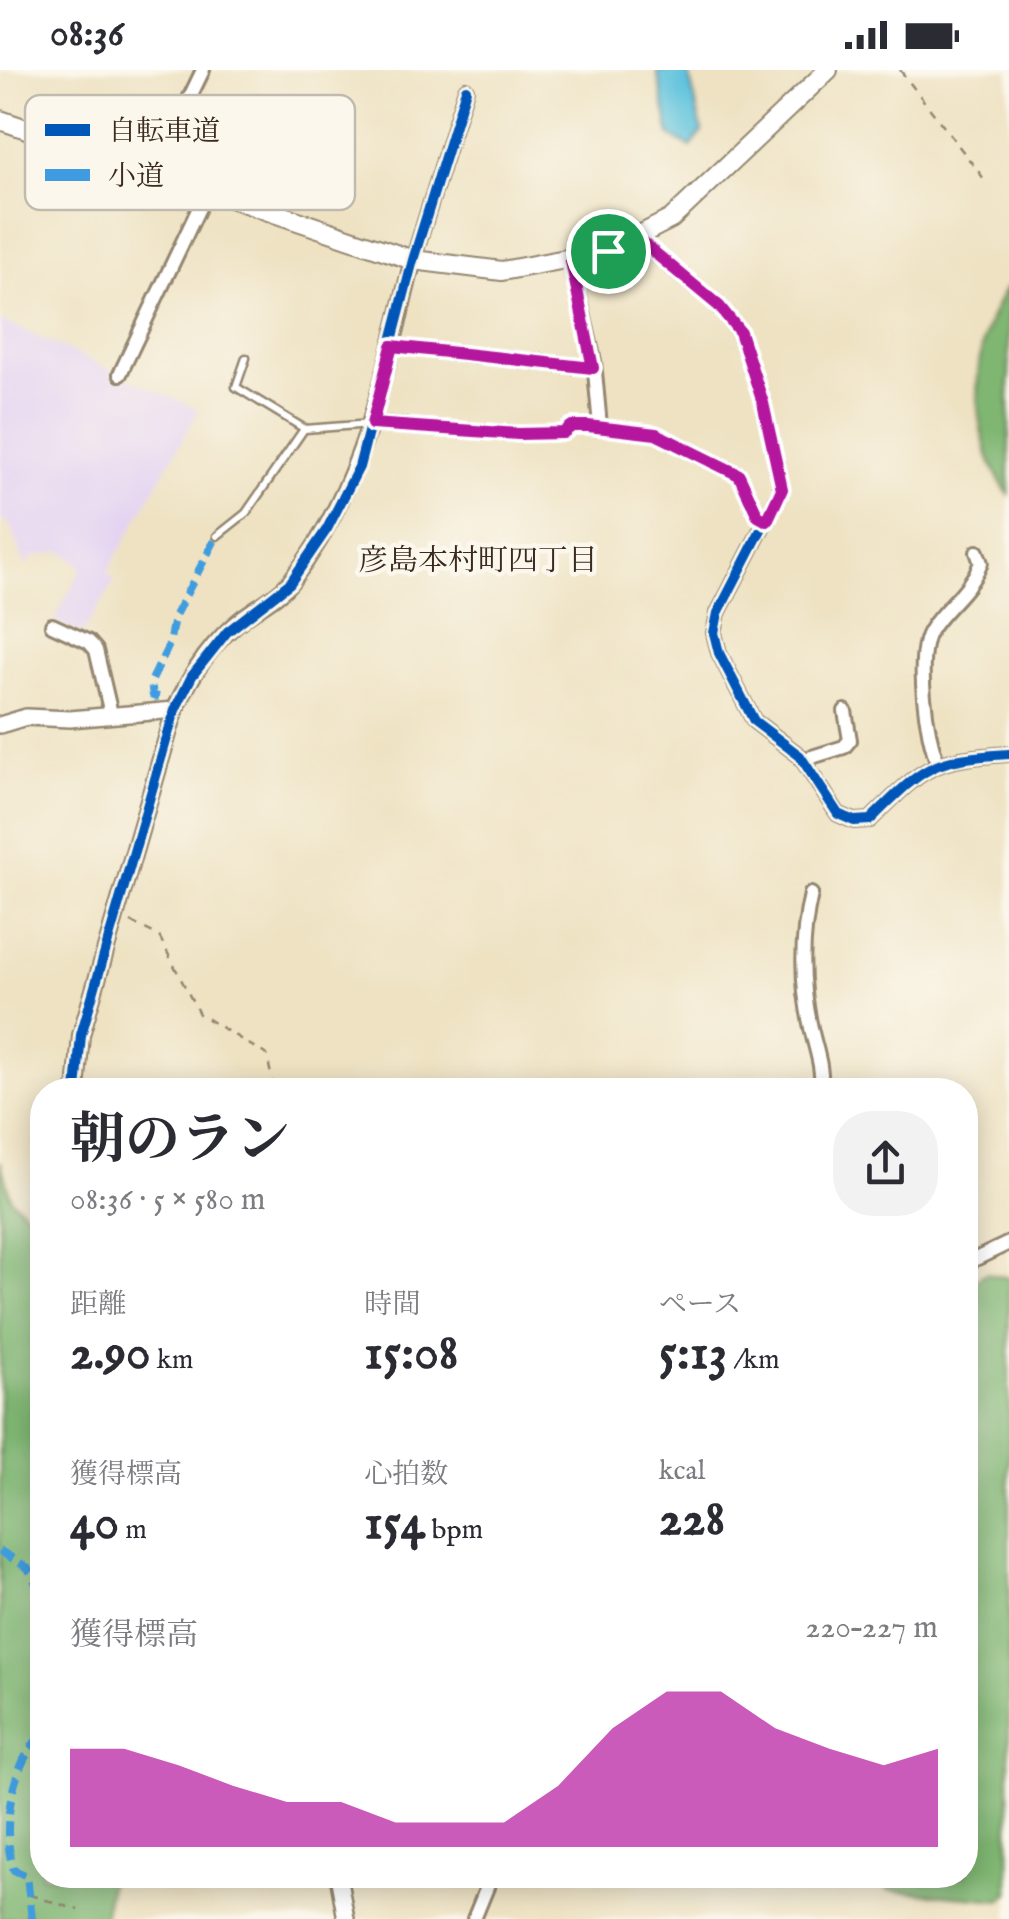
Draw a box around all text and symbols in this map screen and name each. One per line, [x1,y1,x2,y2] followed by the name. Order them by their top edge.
[50,11,124,59] text: 08:36
[25,95,355,210] legend
[108,115,220,150] text: 自転車道
[108,160,164,195] text: 小道
[566,209,651,294] pin
[581,224,636,279] icon: arrive
[358,543,598,581] district label: 彦島本村町四丁目
[70,1107,290,1177] text: 朝のラン
[833,1111,938,1216] button: share
[70,1180,266,1221] text: 08:36 · 5 × 580 m
[70,1288,126,1323] text: 距離
[364,1288,420,1323] text: 時間
[659,1288,741,1323] text: ペース
[70,1323,151,1386] text: 2.90
[364,1323,458,1386] text: 15:08
[659,1323,727,1386] text: 5:13
[151,1343,193,1378] text: km
[727,1343,780,1378] text: /km
[659,1454,705,1489] text: kcal
[70,1458,182,1493] text: 獲得標高
[364,1458,448,1493] text: 心拍数
[659,1489,725,1552] text: 228
[70,1493,119,1556] text: 40
[364,1493,425,1556] text: 154
[119,1513,147,1548] text: m
[425,1513,483,1548] text: bpm
[805,1608,938,1649] text: 220–227 m
[70,1616,198,1657] text: 獲得標高

